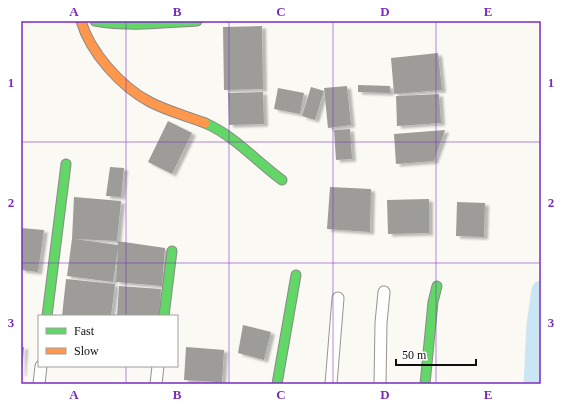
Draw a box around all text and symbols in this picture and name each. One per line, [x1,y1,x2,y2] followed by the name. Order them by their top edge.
[69,4,79,19] text: A
[173,4,182,19] text: B
[276,4,286,19] text: C
[380,4,390,19] text: D
[484,4,492,19] text: E
[8,75,14,90] text: 1
[548,75,554,90] text: 1
[8,195,14,210] text: 2
[548,195,554,210] text: 2
[8,315,15,330] text: 3
[38,315,178,367] legend
[548,315,555,330] text: 3
[74,324,95,338] text: Fast
[396,341,476,367] scale bar
[74,344,99,358] text: Slow
[402,348,427,362] text: 50 m
[69,387,79,402] text: A
[173,387,182,402] text: B
[276,387,286,402] text: C
[380,387,390,402] text: D
[484,387,492,402] text: E

